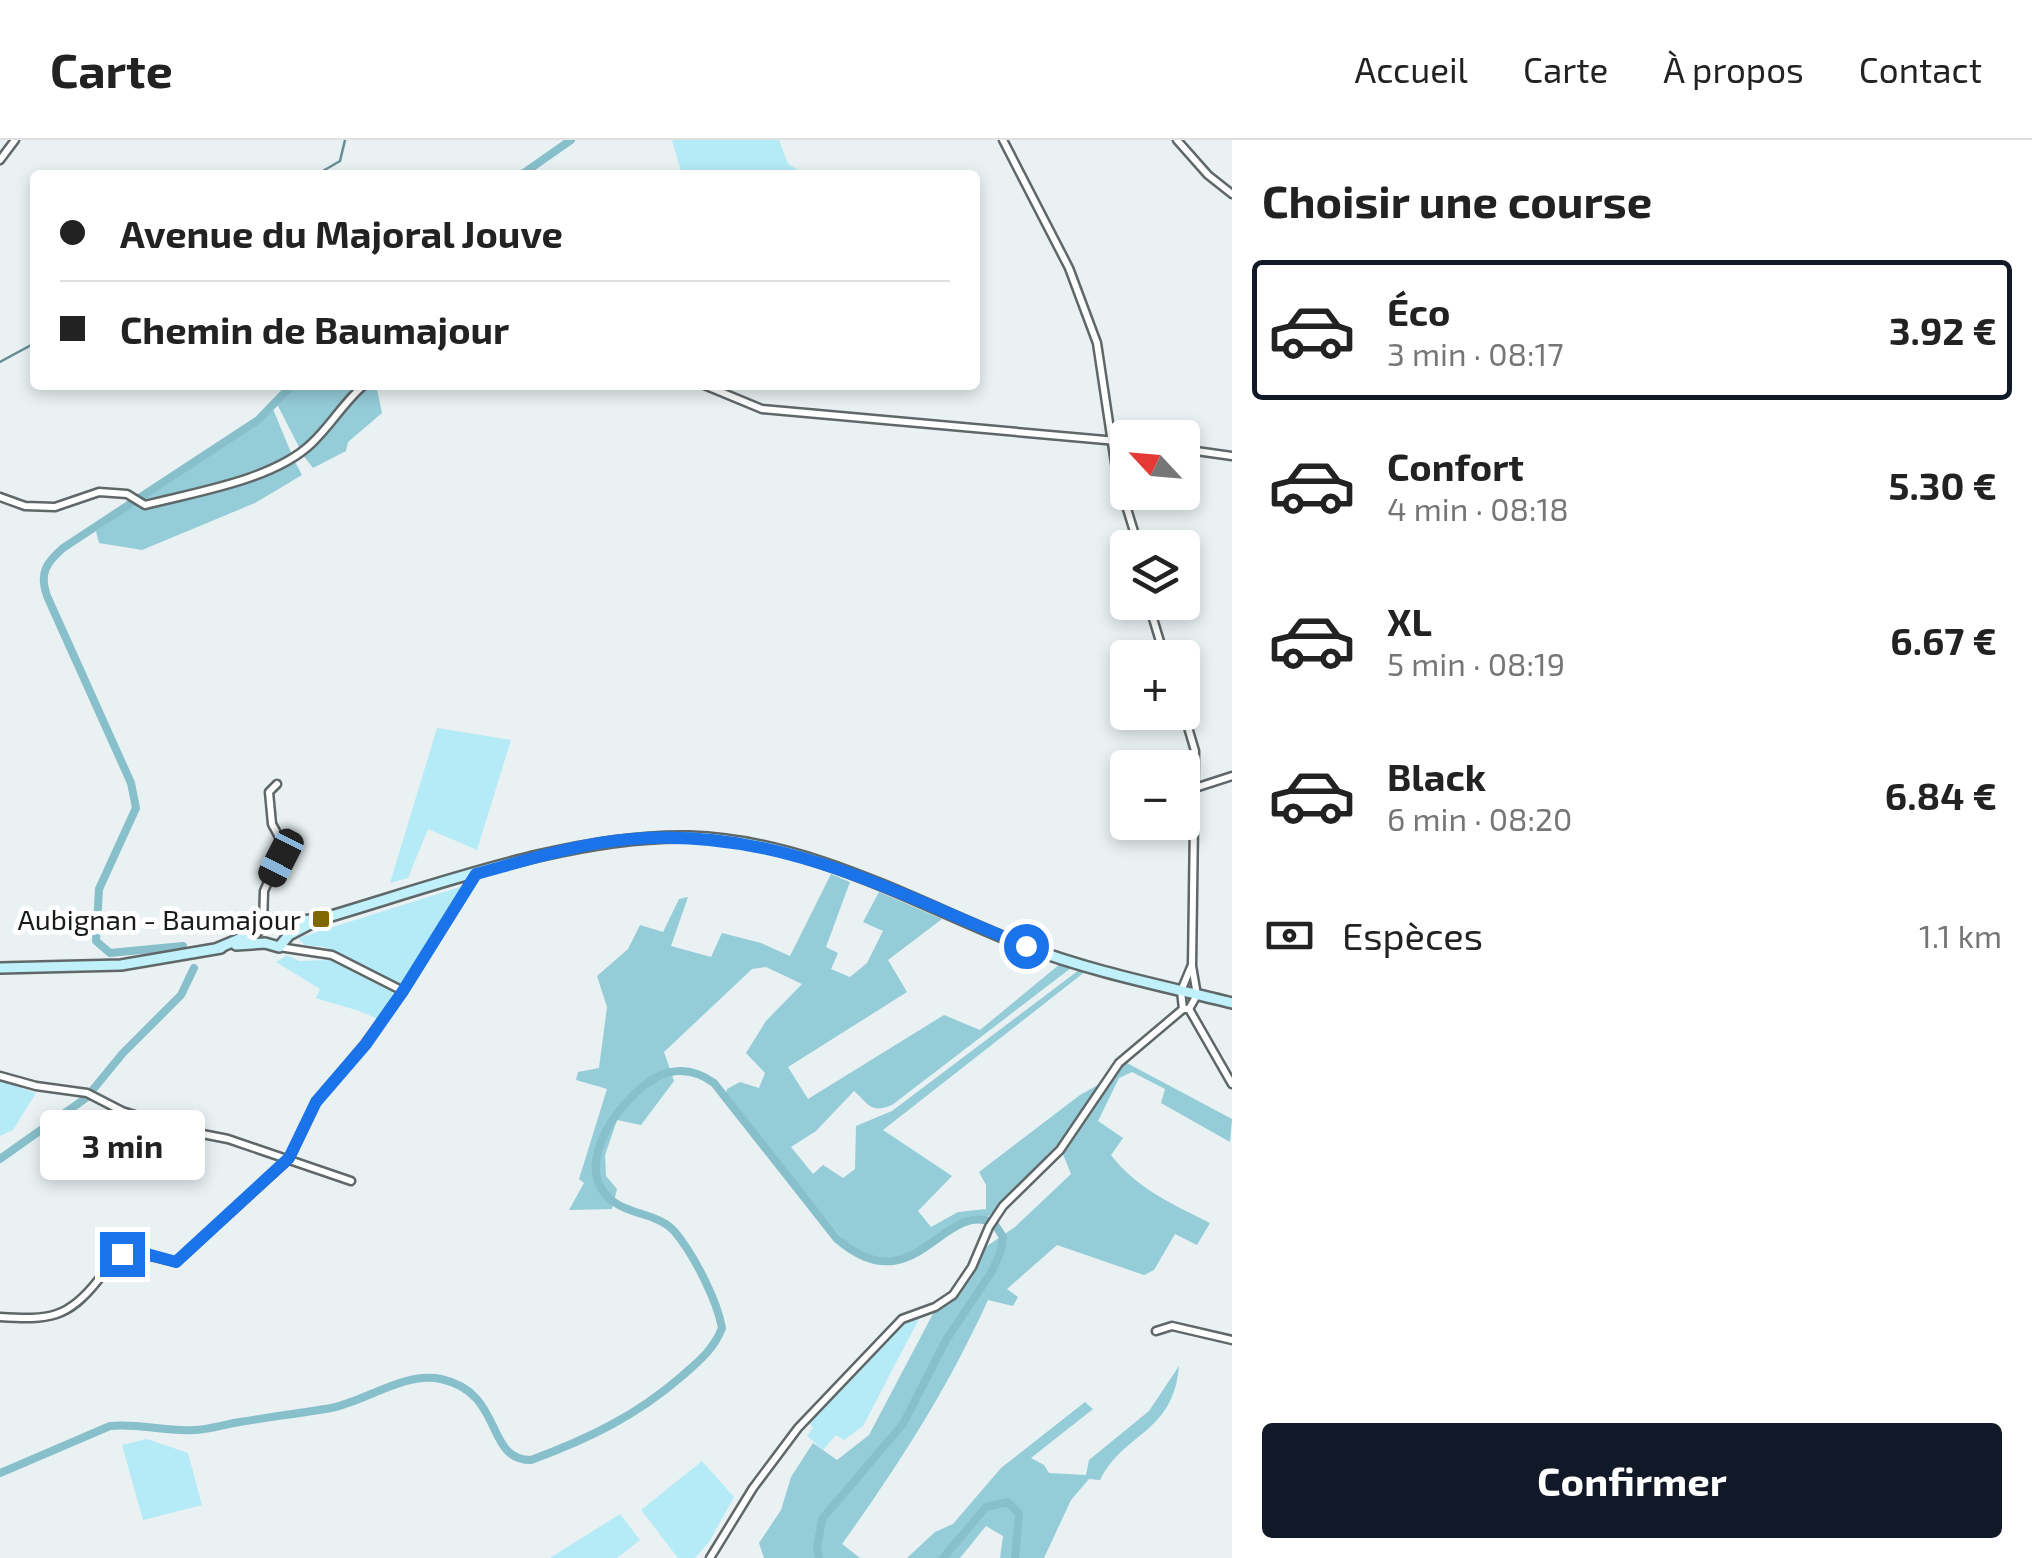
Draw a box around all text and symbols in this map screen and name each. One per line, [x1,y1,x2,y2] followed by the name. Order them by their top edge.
[50,40,173,98] text: Carte
[1354,48,1468,90] text: Accueil
[1523,48,1608,90] text: Carte
[1663,48,1804,90] text: À propos
[1859,48,1982,90] text: Contact
[1262,173,1652,227] text: Choisir une course
[120,210,563,256] text: Avenue du Majoral Jouve
[1267,285,1357,375] icon: car
[1387,288,1450,334] text: Éco
[120,306,509,352] text: Chemin de Baumajour
[1889,307,1997,353] text: 3.92 €
[1387,334,1564,372] text: 3 min · 08:17
[1110,420,1200,510] north arrow
[1110,420,1200,840] map controls
[1267,440,1357,530] icon: car
[1387,443,1524,489] text: Confort
[1889,462,1997,508] text: 5.30 €
[1387,489,1569,527] text: 4 min · 08:18
[1110,530,1200,620] button: layers
[1267,595,1357,685] icon: car
[1387,598,1432,644] text: XL
[1890,617,1997,663] text: 6.67 €
[1110,640,1200,730] button: +
[1387,644,1565,682] text: 5 min · 08:19
[1110,750,1200,840] button: −
[1267,750,1357,840] icon: car
[1387,753,1486,799] text: Black
[1885,772,1997,818] text: 6.84 €
[1387,799,1572,837] text: 6 min · 08:20
[254,824,308,892] car
[17,902,301,936] place label: Aubignan - Baumajour
[310,908,332,930] marker: Aubignan - Baumajour
[1262,908,1317,963] icon: cash
[1342,912,1483,958] text: Espèces
[1919,916,2002,954] text: 1.1 km
[1004,924,1049,969] route start
[39,1109,204,1179] callout: 3 min
[82,1126,163,1164] text: 3 min
[100,1232,145,1277] route end
[1262,1423,2002,1538] button: Confirmer

